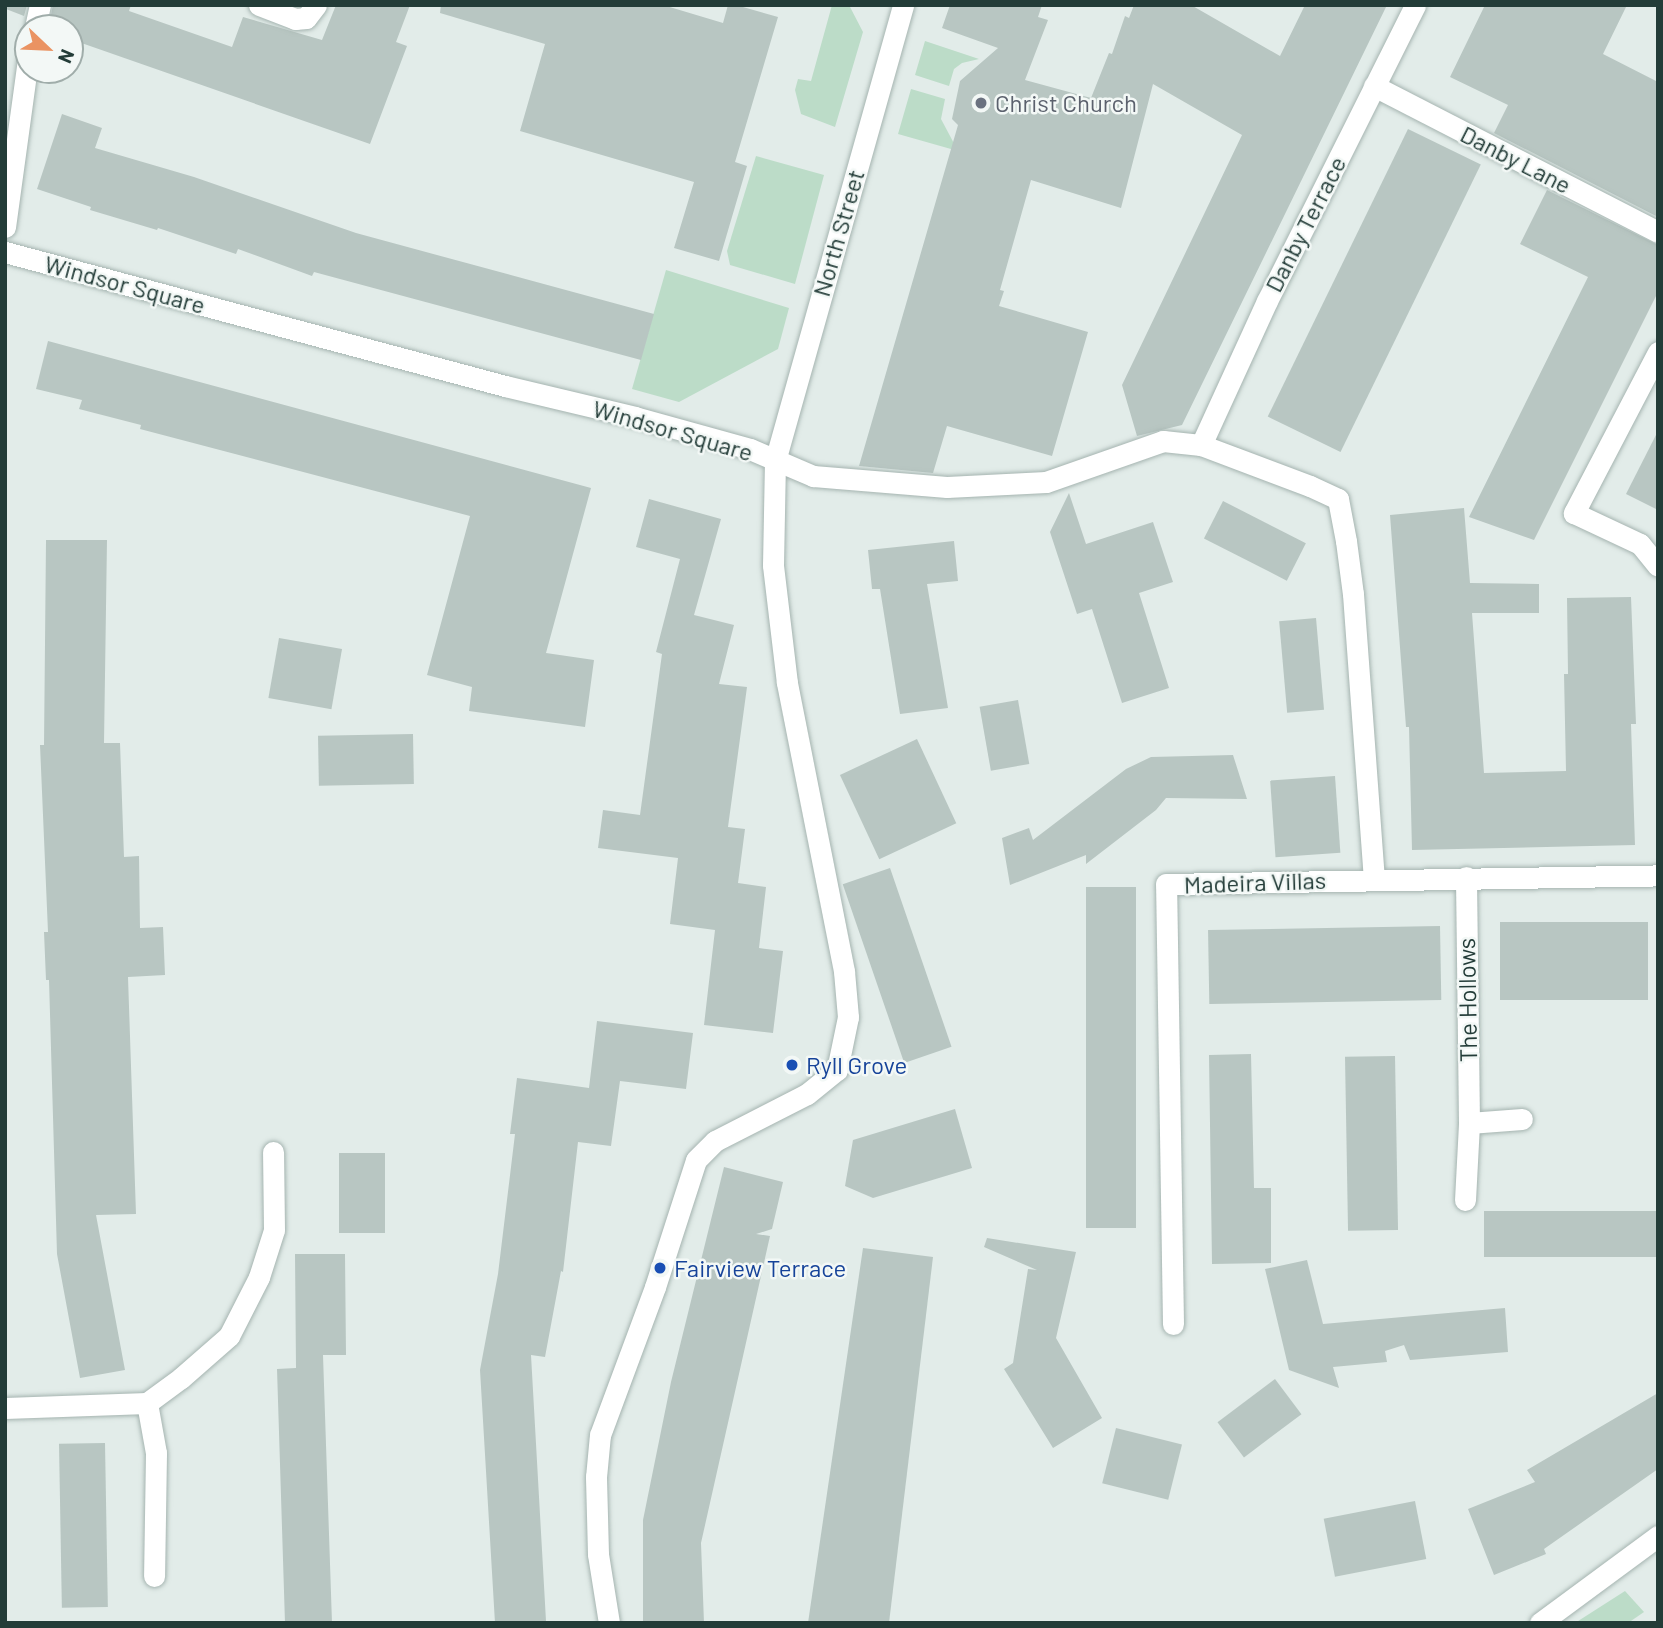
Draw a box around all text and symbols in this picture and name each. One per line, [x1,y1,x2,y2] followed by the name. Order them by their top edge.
[14,14,84,84] north arrow
[54,46,80,67] text: N
[995,89,1137,117] place label: Christ Church
[973,95,989,111] marker: Christ Church
[1456,119,1576,199] street label: Danby Lane
[1259,151,1351,297] street label: Danby Terrace
[806,166,870,300] street label: North Street
[42,249,208,319] street label: Windsor Square
[590,393,756,467] street label: Windsor Square
[1183,865,1327,899] street label: Madeira Villas
[1452,937,1482,1063] street label: The Hollows
[806,1051,907,1079] place label: Ryll Grove
[784,1057,800,1073] marker: Ryll Grove
[674,1254,846,1282] place label: Fairview Terrace
[652,1260,668,1276] marker: Fairview Terrace

